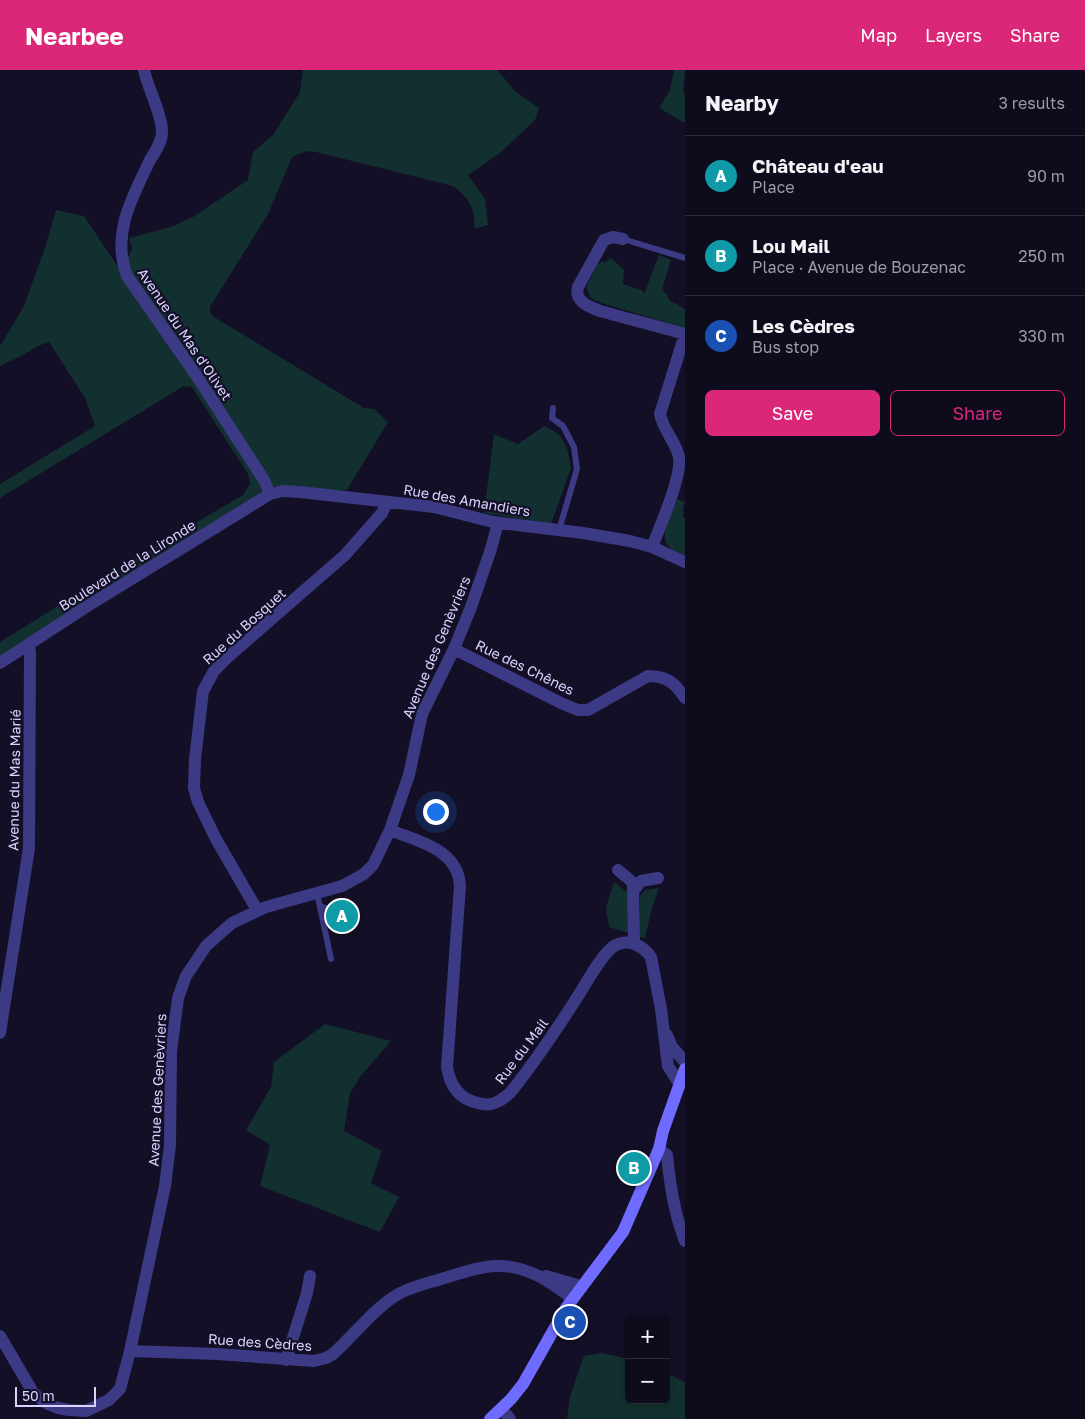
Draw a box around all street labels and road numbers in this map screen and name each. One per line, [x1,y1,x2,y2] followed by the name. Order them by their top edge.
[134,265,236,403] street label: Avenue du Mas d'Olivet
[402,480,532,520] street label: Rue des Amandiers
[55,516,199,614] street label: Boulevard de la Lironde
[398,573,474,721] street label: Avenue des Genèvriers
[199,584,289,668] street label: Rue du Bosquet
[473,636,577,698] street label: Rue des Chênes
[4,709,24,851] street label: Avenue du Mas Marié
[145,1013,169,1167] street label: Avenue des Genèvriers
[491,1015,551,1087] street label: Rue du Mail
[207,1330,313,1354] street label: Rue des Cèdres

